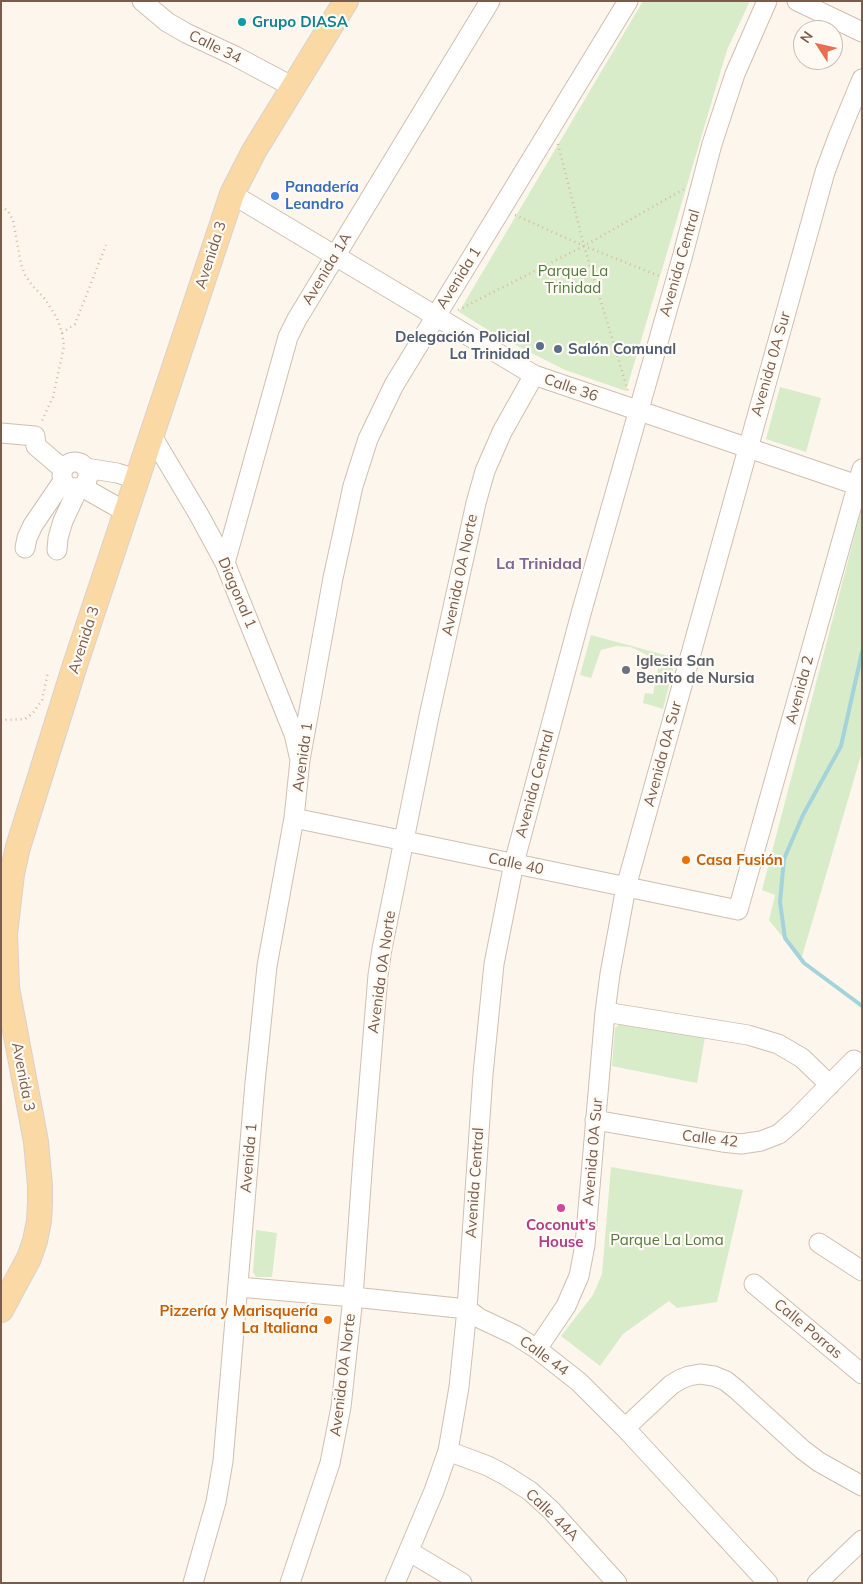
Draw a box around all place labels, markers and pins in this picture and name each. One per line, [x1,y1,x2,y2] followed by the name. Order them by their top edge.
[252,13,348,31] place label: Grupo DIASA
[236,16,248,28] marker: Grupo DIASA
[285,178,359,213] place label: Panadería Leandro
[269,190,281,202] marker: Panadería Leandro
[395,328,530,363] place label: Delegación Policial La Trinidad
[534,340,546,352] marker: Delegación Policial La Trinidad
[568,340,676,358] place label: Salón Comunal
[552,343,564,355] marker: Salón Comunal
[636,652,755,687] place label: Iglesia San Benito de Nursia
[620,664,632,676] marker: Iglesia San Benito de Nursia
[696,851,783,869] place label: Casa Fusión
[680,854,692,866] marker: Casa Fusión
[555,1202,567,1214] marker: Coconut's House
[526,1216,596,1251] place label: Coconut's House
[160,1302,318,1337] place label: Pizzería y Marisquería La Italiana
[322,1314,334,1326] marker: Pizzería y Marisquería La Italiana

